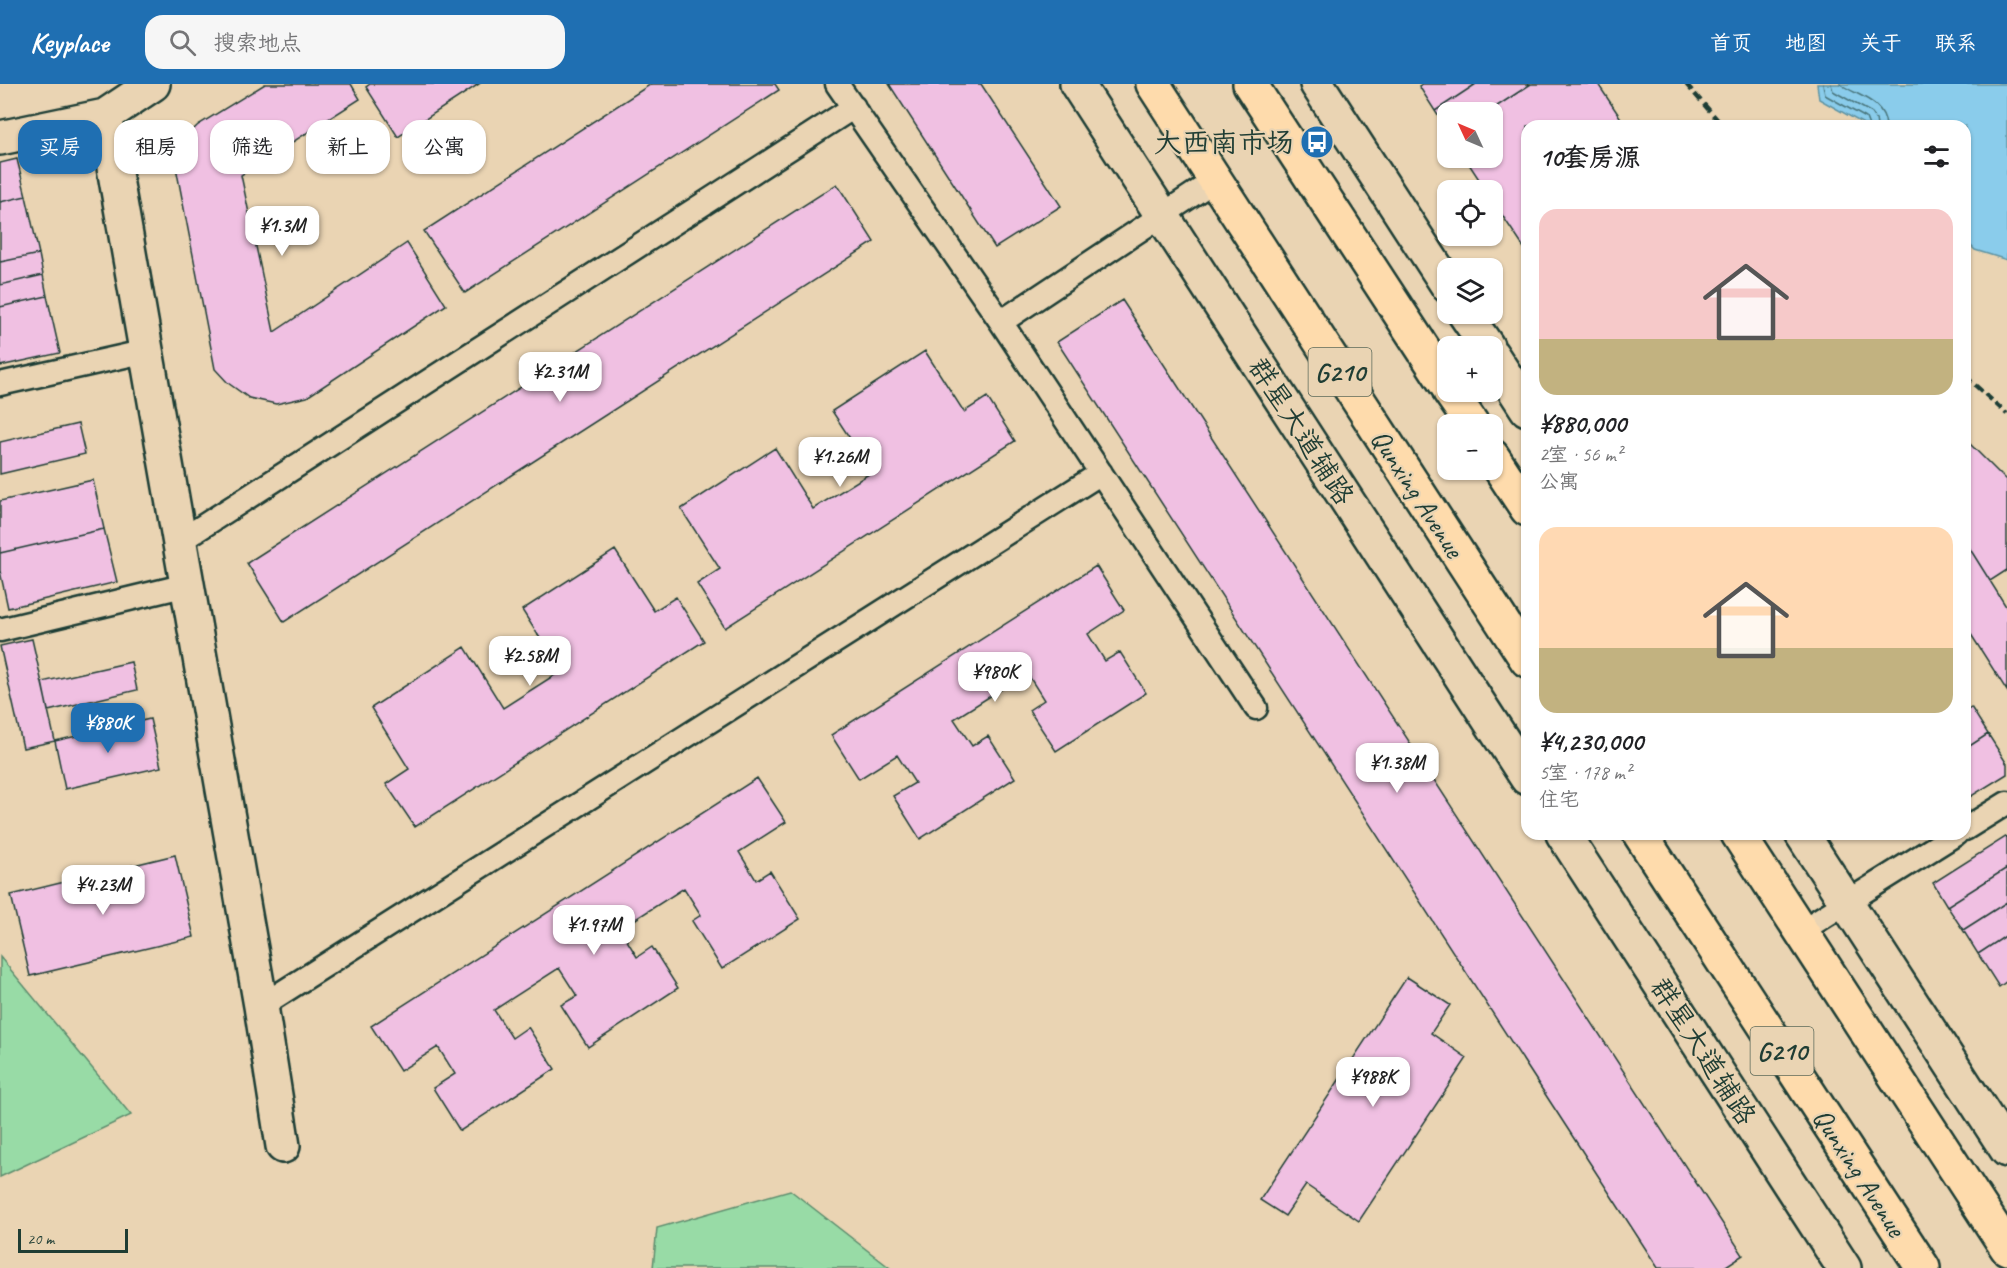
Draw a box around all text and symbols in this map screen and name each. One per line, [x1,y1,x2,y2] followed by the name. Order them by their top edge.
[145,15,565,69] search box
[30,25,109,60] text: Keyplace
[166,26,199,59] icon: search
[214,29,302,57] text: 搜索地点
[1710,30,1752,56] text: 首页
[1785,30,1827,56] text: 地图
[1860,30,1902,56] text: 关于
[1935,30,1977,56] text: 联系
[1437,102,1503,168] north arrow
[1437,102,1503,480] map controls
[18,120,102,174] chip: 买房
[114,120,198,174] chip: 租房
[210,120,294,174] chip: 筛选
[306,120,390,174] chip: 新上
[402,120,486,174] chip: 公寓
[1299,124,1335,160] bus stop icon: 大西南市场
[1154,125,1294,160] place label: 大西南市场
[1920,140,1953,173] icon: filters
[1539,141,1640,174] text: 10套房源
[1437,180,1503,246] button: locate
[240,206,324,257] pin: ¥1.3M
[259,213,305,238] text: ¥1.3M
[1692,248,1800,356] icon: home
[1437,258,1503,324] button: layers
[1437,336,1503,402] button: +
[1308,348,1372,396] road number: G210
[1241,351,1362,511] street label: 群星大道辅路
[511,352,609,403] pin: ¥2.31M
[533,359,587,384] text: ¥2.31M
[1539,407,1626,440] text: ¥880,000
[1437,414,1503,480] button: −
[1363,423,1473,565] street label: Qunxing Avenue
[791,437,889,488] pin: ¥1.26M
[1539,442,1622,467] text: 2室 · 56 m²
[813,444,867,469] text: ¥1.26M
[1539,469,1579,494] text: 公寓
[1692,566,1800,674] icon: home
[481,636,579,687] pin: ¥2.58M
[503,643,557,668] text: ¥2.58M
[953,652,1037,703] pin: ¥980K
[972,659,1018,684] text: ¥980K
[66,703,150,754] pin: ¥880K
[85,710,131,735] text: ¥880K
[1539,725,1643,758] text: ¥4,230,000
[1348,743,1446,794] pin: ¥1.38M
[1370,750,1424,775] text: ¥1.38M
[1539,760,1631,785] text: 5室 · 178 m²
[1539,787,1579,812] text: 住宅
[54,865,152,916] pin: ¥4.23M
[76,872,130,897] text: ¥4.23M
[545,905,643,956] pin: ¥1.97M
[567,912,621,937] text: ¥1.97M
[1643,971,1764,1131] street label: 群星大道辅路
[1750,1027,1814,1075] road number: G210
[1331,1057,1415,1108] pin: ¥988K
[1350,1064,1396,1089] text: ¥988K
[1805,1102,1915,1244] street label: Qunxing Avenue
[18,1226,128,1254] scale bar
[27,1229,54,1249] text: 20 m

